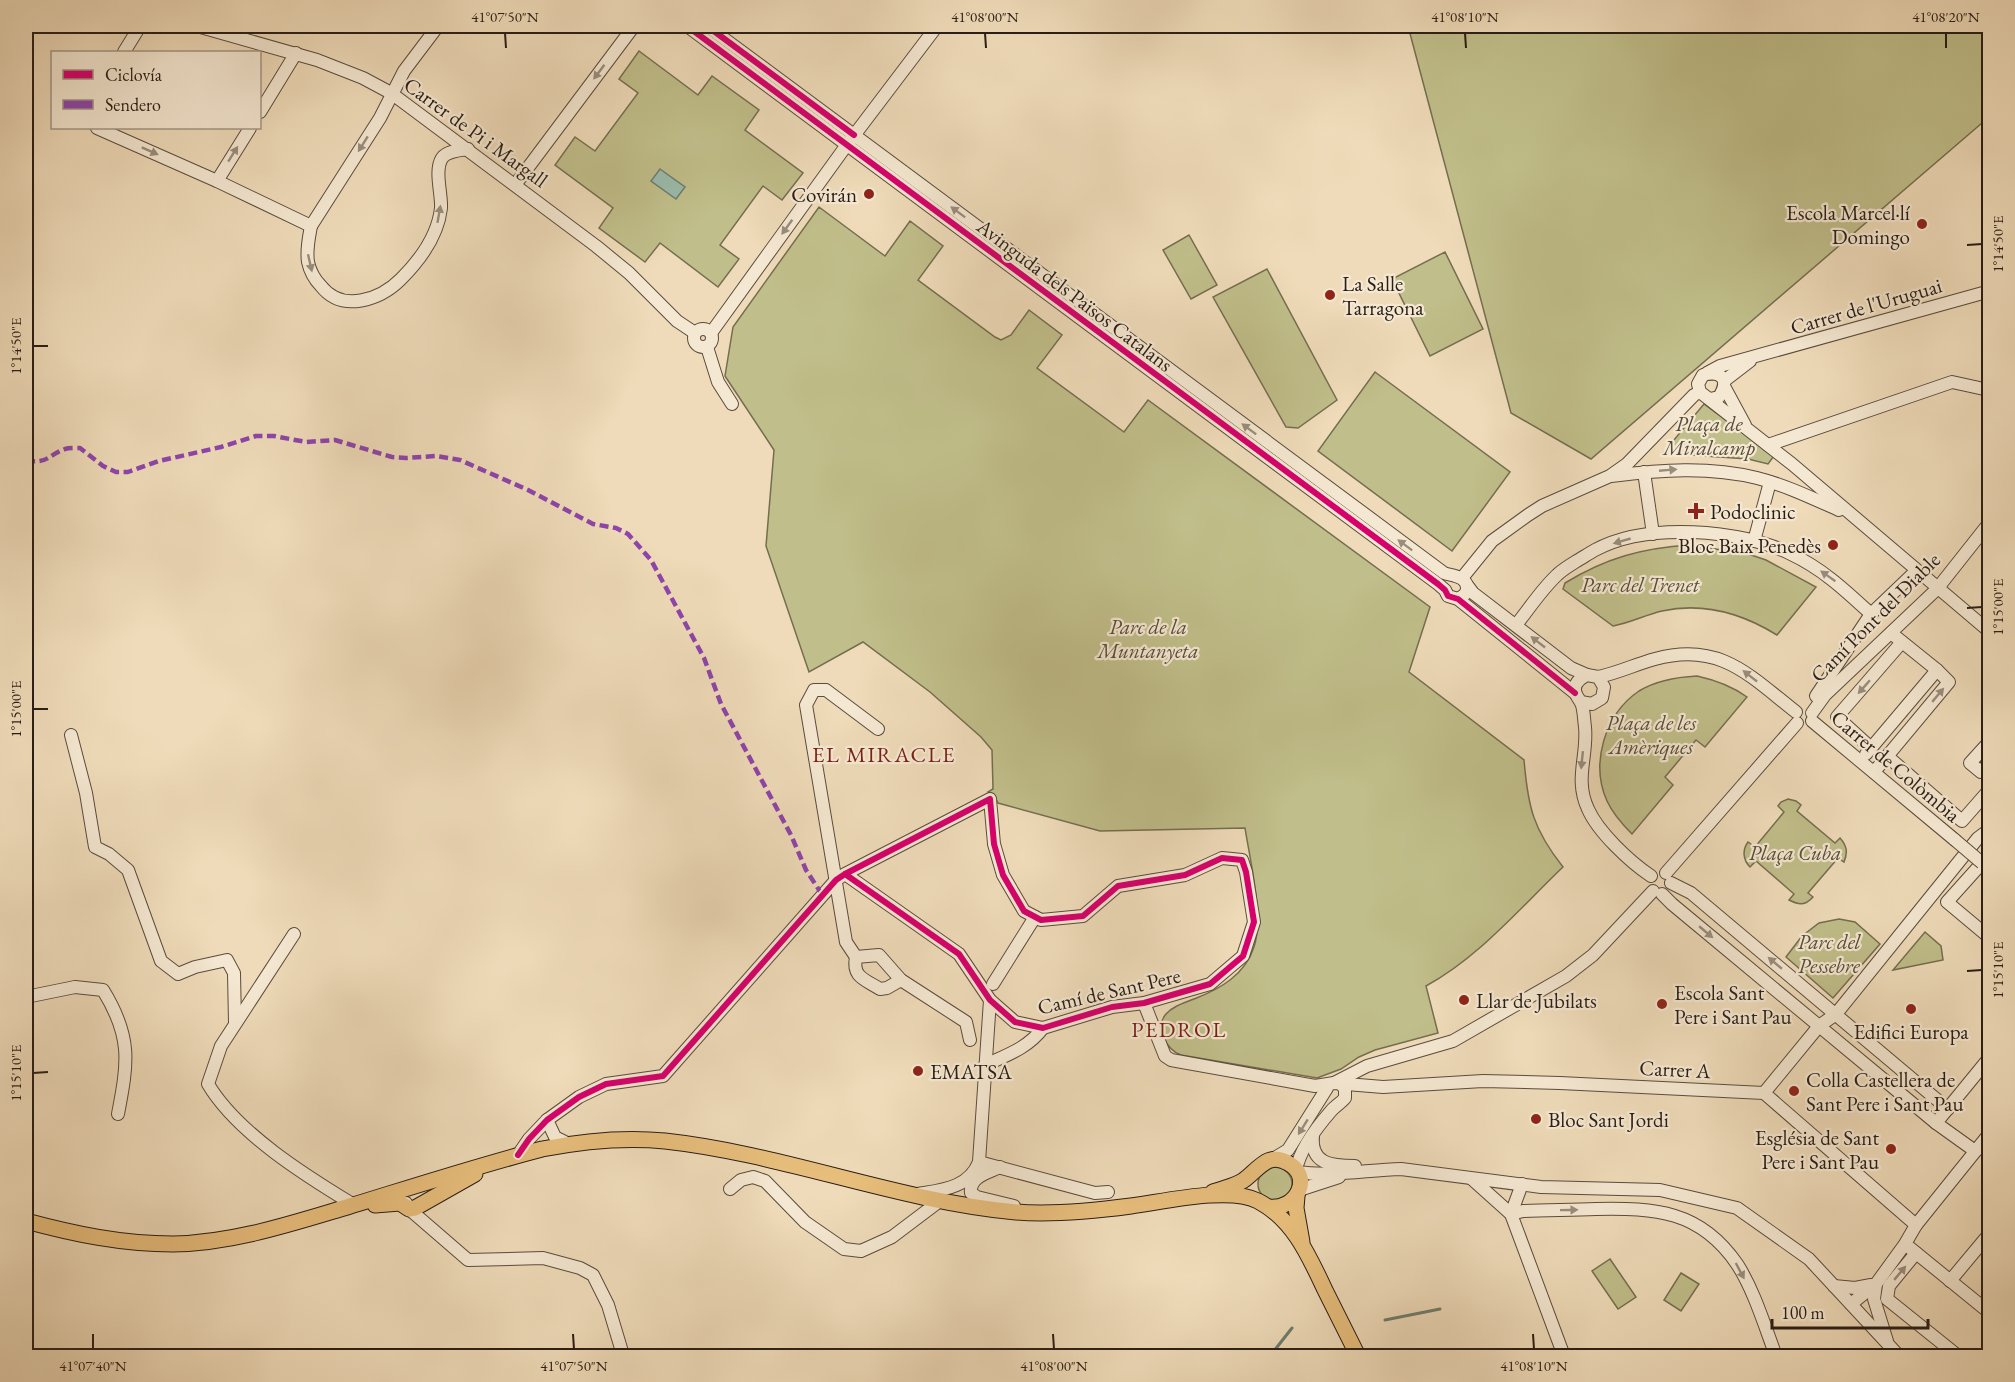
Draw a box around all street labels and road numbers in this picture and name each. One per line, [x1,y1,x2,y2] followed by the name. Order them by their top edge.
[399,71,553,193] street label: Carrer de Pi i Margall
[971,212,1179,378] street label: Avinguda dels Països Catalans
[1787,271,1945,341] street label: Carrer de l'Uruguai
[1804,546,1946,688] street label: Camí Pont del Diable
[1826,704,1967,828] street label: Carrer de Colòmbia
[1035,961,1183,1021] street label: Camí de Sant Pere
[1639,1054,1712,1084] street label: Carrer A

